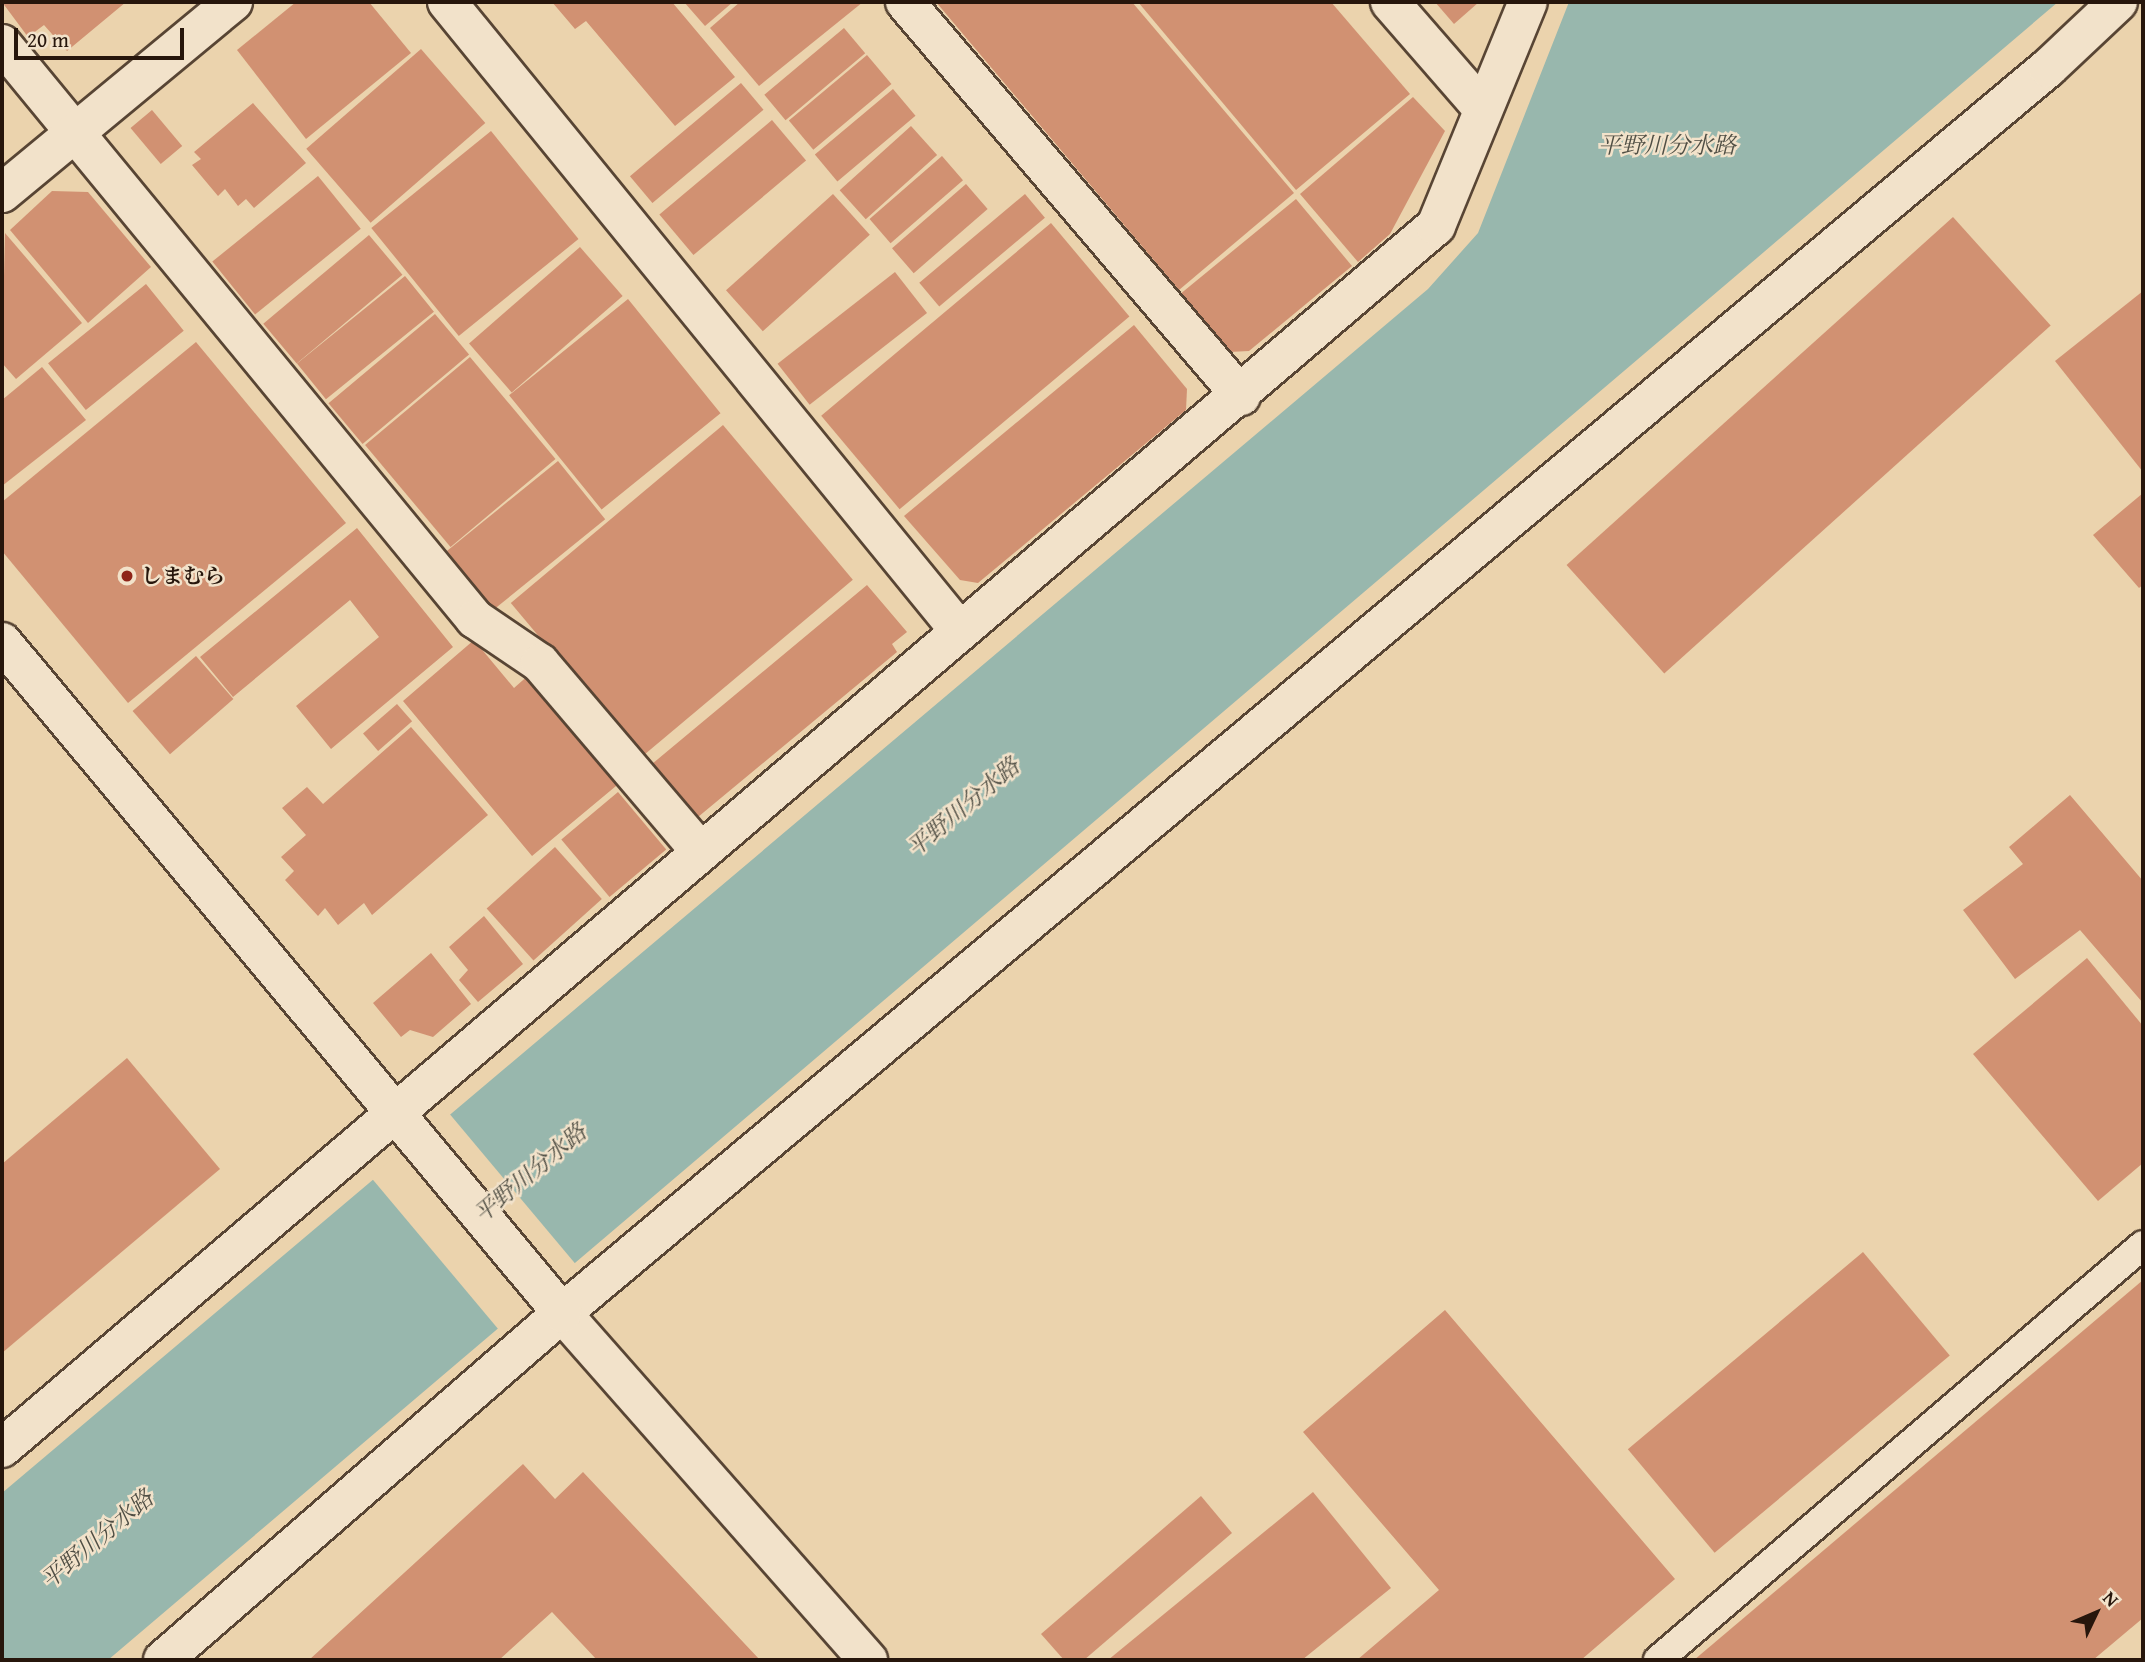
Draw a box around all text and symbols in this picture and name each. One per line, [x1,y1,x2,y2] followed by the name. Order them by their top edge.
[18,14,187,58] scale bar
[27,24,69,55] text: 20 m
[1598,131,1736,159] water label: 平野川分水路
[141,563,225,589] place label: しまむら
[119,568,135,584] marker: しまむら
[901,752,1025,862] water label: 平野川分水路
[468,1118,592,1228] water label: 平野川分水路
[35,1484,159,1594] water label: 平野川分水路
[2061,1578,2131,1648] north arrow
[2097,1584,2126,1613] text: N

